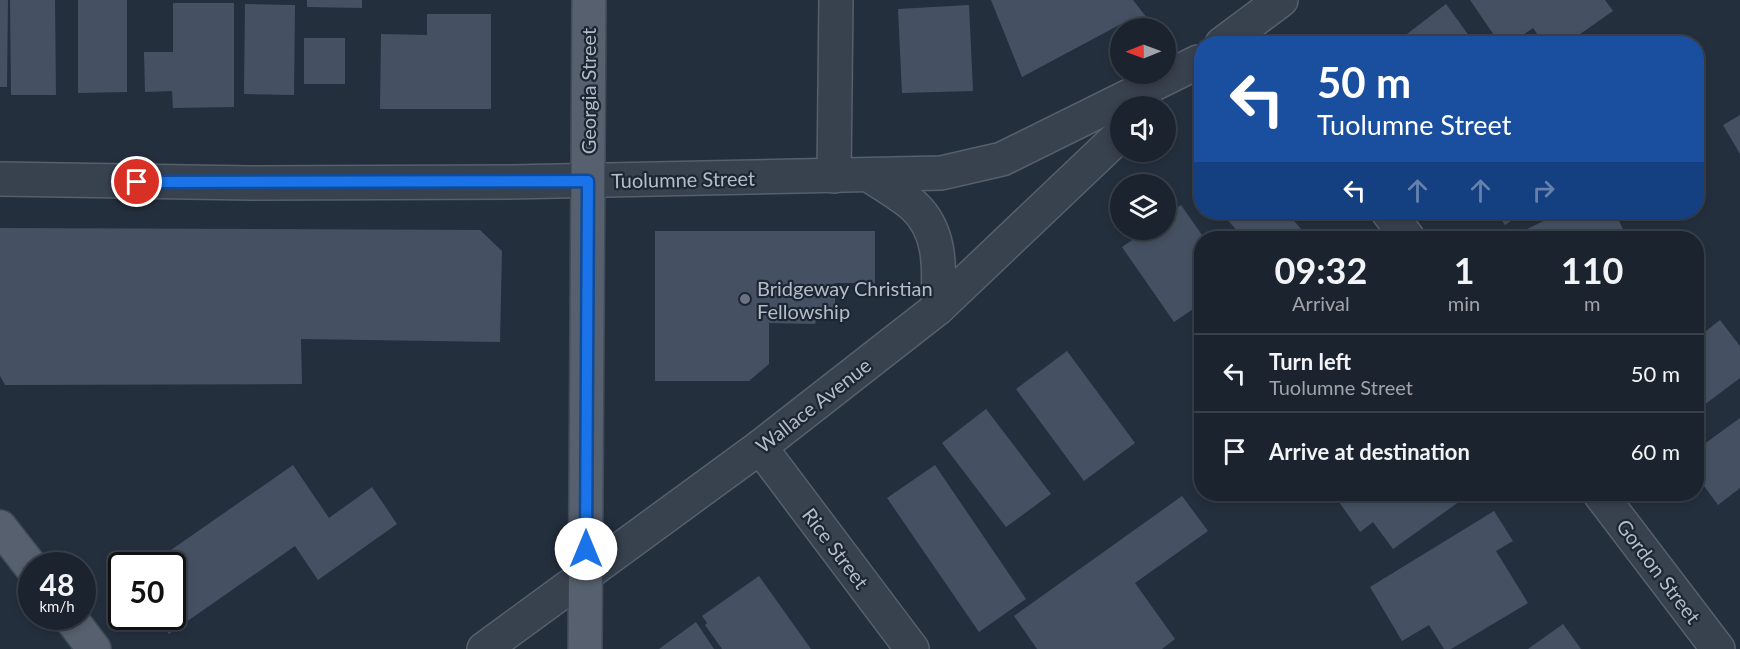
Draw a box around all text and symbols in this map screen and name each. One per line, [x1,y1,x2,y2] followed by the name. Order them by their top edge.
[1110,18,1176,84] north arrow
[1110,18,1176,240] map controls
[576,28,600,154] street label: Georgia Street
[1317,57,1411,107] text: 50 m
[1218,60,1296,138] icon: left
[1110,96,1176,162] button: sound
[1317,108,1511,141] text: Tuolumne Street
[111,156,162,207] pin
[120,165,153,198] icon: arrive
[611,166,755,192] street label: Tuolumne Street
[1110,174,1176,240] button: layers
[1338,174,1371,207] icon: left
[1401,174,1434,207] icon: ahead
[1464,174,1497,207] icon: ahead
[1527,174,1560,207] icon: right
[1275,248,1367,292] text: 09:32
[1454,248,1475,292] text: 1
[1561,248,1623,292] text: 110
[757,276,933,323] place label: Bridgeway Christian Fellowship
[1292,291,1350,315] text: Arrival
[1448,291,1480,315] text: min
[1584,291,1600,315] text: m
[738,292,752,306] marker: Bridgeway Christian Fellowship
[1269,348,1351,375] text: Turn left
[751,353,875,457] street label: Wallace Avenue
[1218,357,1251,390] icon: left
[1631,360,1680,387] text: 50 m
[1269,375,1413,399] text: Tuolumne Street
[1218,435,1251,468] icon: arrive
[1269,438,1470,465] text: Arrive at destination
[1631,438,1680,465] text: 60 m
[798,503,874,593] street label: Rice Street
[1612,514,1706,628] street label: Gordon Street
[554,517,618,581] position arrow
[108,552,186,630] speed limit sign: 50
[40,566,74,602] text: 48
[39,597,75,615] text: km/h

